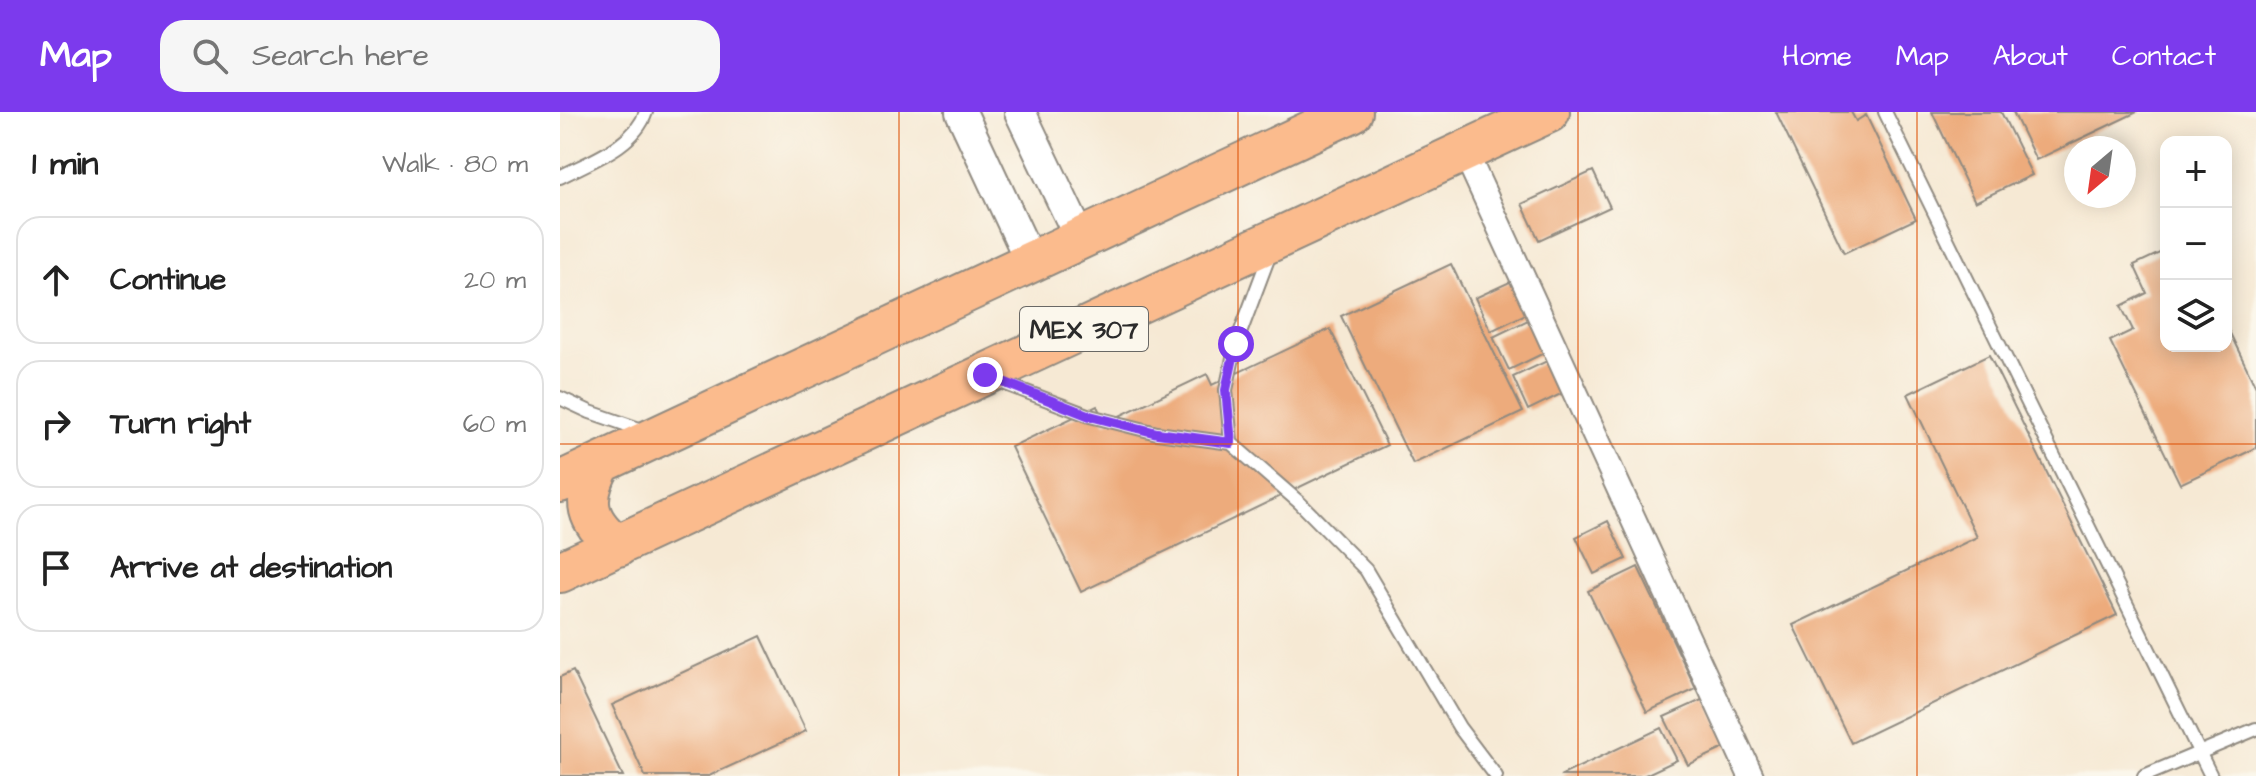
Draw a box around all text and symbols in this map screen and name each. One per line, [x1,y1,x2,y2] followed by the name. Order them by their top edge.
[160,20,720,92] search box
[40,30,112,82] text: Map
[188,34,232,78] icon: search
[252,35,429,77] text: Search here
[1782,37,1852,76] text: Home
[1896,37,1949,76] text: Map
[1993,37,2068,76] text: About
[2112,37,2216,76] text: Contact
[2064,136,2136,208] north arrow
[2160,136,2232,352] map controls
[2160,136,2232,208] button: +
[32,140,99,188] text: 1 min
[382,146,528,182] text: Walk · 80 m
[2160,208,2232,280] button: −
[34,258,78,302] icon: ahead
[110,259,226,301] text: Continue
[464,262,526,298] text: 20 m
[2160,280,2232,352] button: layers
[1020,307,1148,351] road number: MEX 307
[1218,326,1254,362] route start
[967,357,1003,393] route end
[34,402,78,446] icon: right
[110,403,251,445] text: Turn right
[463,406,526,442] text: 60 m
[34,546,78,590] icon: arrive
[110,547,392,589] text: Arrive at destination

